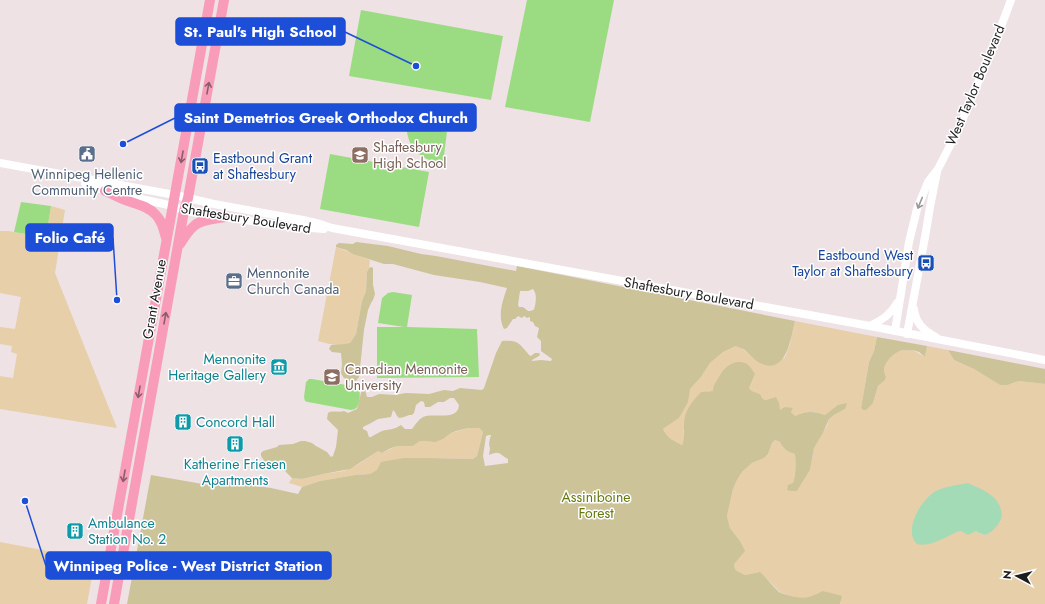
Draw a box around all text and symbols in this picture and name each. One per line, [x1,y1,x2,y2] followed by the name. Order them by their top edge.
[176,18,345,45] callout: St. Paul's High School
[184,21,336,43] text: St. Paul's High School
[940,21,1010,149] street label: West Taylor Boulevard
[204,82,212,95] one-way arrow
[175,104,476,131] callout: Saint Demetrios Greek Orthodox Church
[184,107,468,129] text: Saint Demetrios Greek Orthodox Church
[373,137,446,173] place label: Shaftesbury High School
[77,144,97,164] public building icon: Winnipeg Hellenic Community Centre
[350,145,370,165] school or university icon: Shaftesbury High School
[213,148,313,184] place label: Eastbound Grant at Shaftesbury
[177,150,185,163] one-way arrow
[190,156,210,176] bus stop icon: Eastbound Grant at Shaftesbury
[31,164,143,200] place label: Winnipeg Hellenic Community Centre
[915,197,923,209] one-way arrow
[179,198,313,238] street label: Shaftesbury Boulevard
[26,224,113,251] callout: Folio Café
[35,227,106,249] text: Folio Café
[792,245,914,281] place label: Eastbound West Taylor at Shaftesbury
[916,253,936,273] bus stop icon: Eastbound West Taylor at Shaftesbury
[137,257,171,341] street label: Grant Avenue
[247,263,339,299] place label: Mennonite Church Canada
[224,271,244,291] office icon: Mennonite Church Canada
[622,272,756,314] street label: Shaftesbury Boulevard
[162,312,170,325] one-way arrow
[168,349,267,385] place label: Mennonite Heritage Gallery
[269,357,289,377] museum icon: Mennonite Heritage Gallery
[345,359,468,395] place label: Canadian Mennonite University
[322,367,342,387] school or university icon: Canadian Mennonite University
[135,385,143,398] one-way arrow
[173,412,193,432] building icon: Concord Hall
[196,412,275,432] place label: Concord Hall
[225,434,245,454] building icon: Katherine Friesen Apartments
[184,454,286,490] place label: Katherine Friesen Apartments
[120,469,128,482] one-way arrow
[562,487,630,523] park label: Assiniboine Forest
[88,513,166,549] place label: Ambulance Station No. 2
[65,521,85,541] building icon: Ambulance Station No. 2
[46,552,331,579] callout: Winnipeg Police - West District Station
[53,555,323,577] text: Winnipeg Police - West District Station
[997,556,1037,596] north arrow
[999,569,1016,580] text: N

